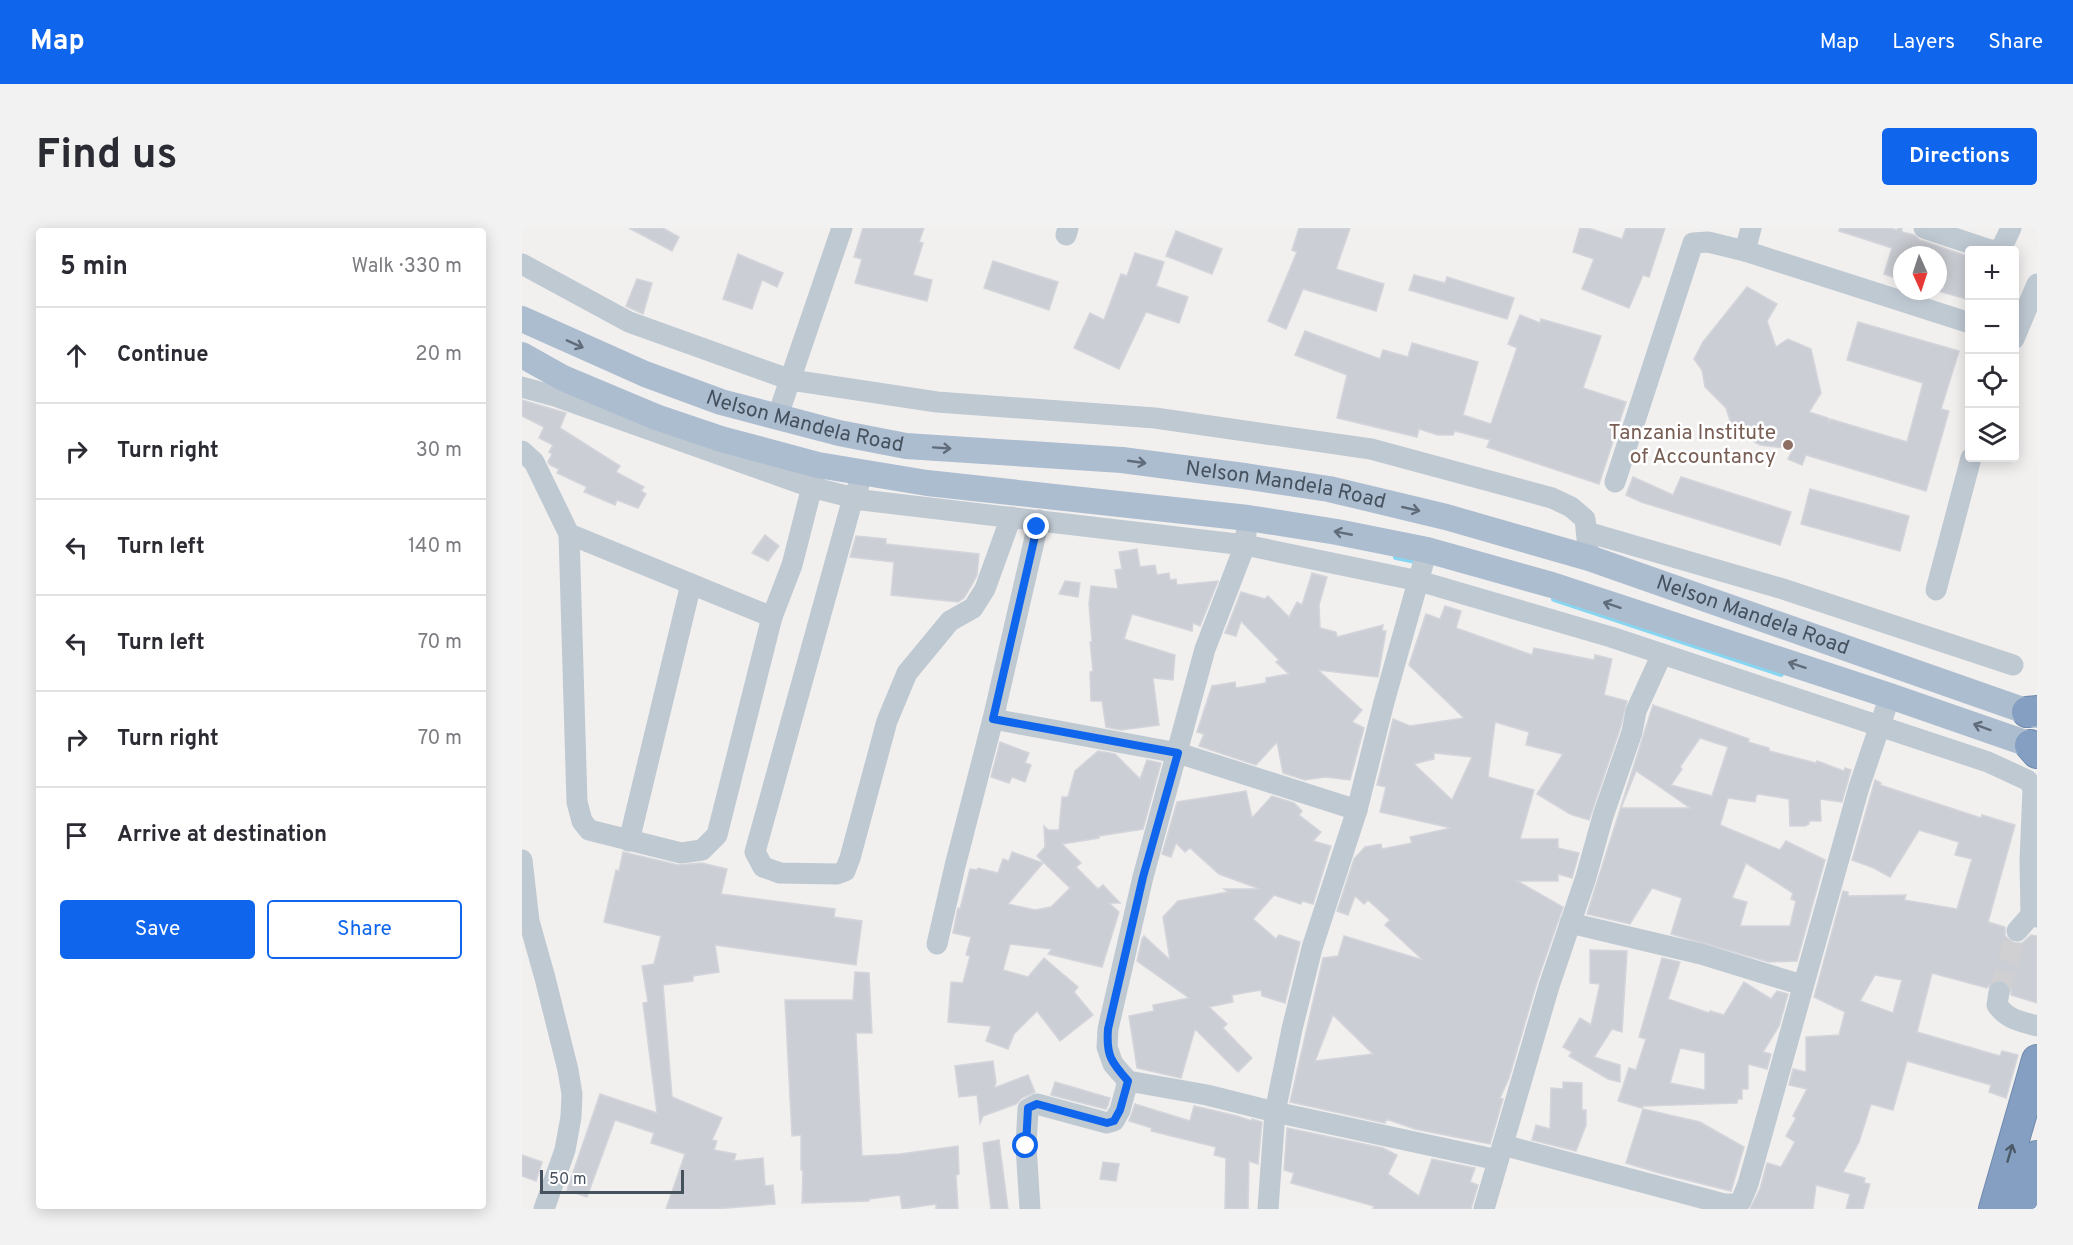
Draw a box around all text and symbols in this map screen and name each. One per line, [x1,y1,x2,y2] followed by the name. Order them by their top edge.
[30,24,85,60] text: Map
[1820,29,1859,56] text: Map
[1892,29,1955,56] text: Layers
[1988,29,2043,56] text: Share
[1882,128,2037,185] button: Directions
[36,130,177,183] text: Find us
[1893,246,1947,300] north arrow
[1965,246,2019,462] map controls
[1965,246,2019,300] button: +
[60,251,128,284] text: 5 min
[352,254,462,280] text: Walk · 330 m
[1965,300,2019,354] button: −
[565,338,583,350] one-way arrow
[60,339,93,372] icon: ahead
[117,342,208,369] text: Continue
[415,342,462,368] text: 20 m
[1965,354,2019,408] button: locate
[702,384,906,459] street label: Nelson Mandela Road
[1965,408,2019,462] button: layers
[1608,420,1776,471] place label: Tanzania Institute of Accountancy
[60,435,93,468] icon: right
[117,438,219,465] text: Turn right
[416,438,462,464] text: 30 m
[1781,438,1795,452] marker: Tanzania Institute of Accountancy
[932,443,952,454] one-way arrow
[1184,455,1388,516] street label: Nelson Mandela Road
[1126,457,1146,468] one-way arrow
[1402,503,1421,515] one-way arrow
[1023,513,1049,539] route end
[1333,527,1353,538] one-way arrow
[60,531,93,564] icon: left
[117,534,205,561] text: Turn left
[408,534,462,560] text: 140 m
[1653,569,1853,662] street label: Nelson Mandela Road
[1603,599,1622,610] one-way arrow
[60,627,93,660] icon: left
[117,630,205,657] text: Turn left
[418,630,462,656] text: 70 m
[1788,659,1807,670] one-way arrow
[1973,721,1992,732] one-way arrow
[60,723,93,756] icon: right
[117,726,219,753] text: Turn right
[418,726,462,752] text: 70 m
[60,819,93,852] icon: arrive
[117,822,327,849] text: Arrive at destination
[60,900,255,959] button: Save
[267,900,462,959] button: Share
[1012,1132,1038,1158] route start
[2005,1144,2016,1163] one-way arrow
[540,1167,684,1194] scale bar
[549,1170,587,1190] text: 50 m

